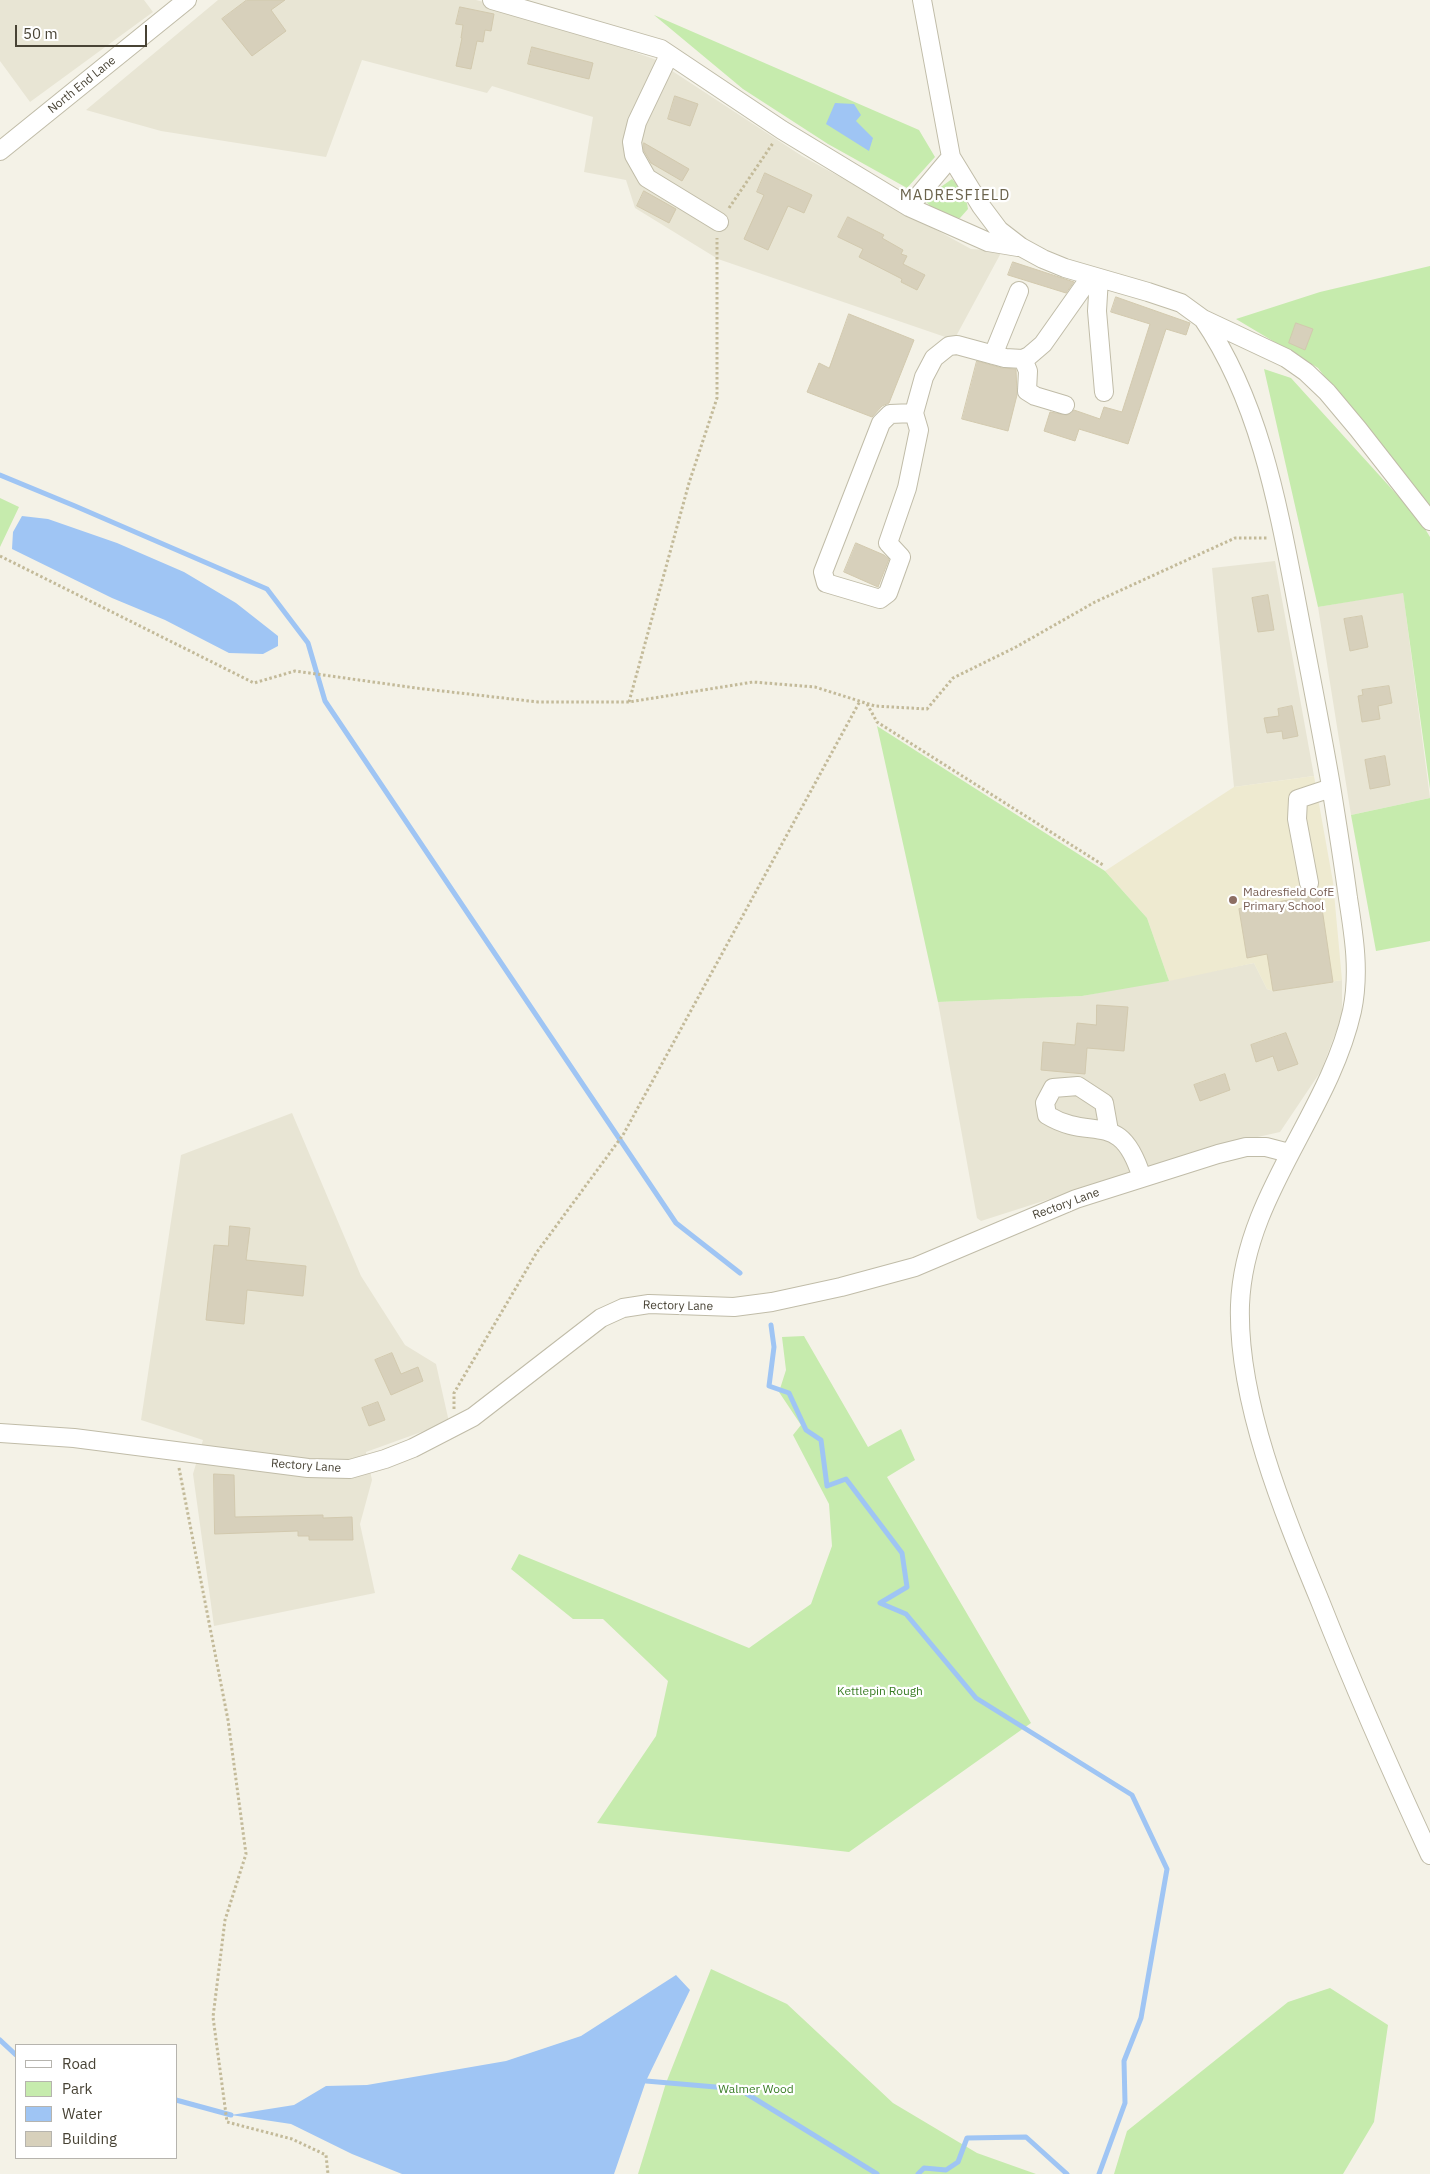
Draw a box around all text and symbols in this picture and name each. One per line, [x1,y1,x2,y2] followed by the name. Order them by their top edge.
[18,15,150,47] scale bar
[23,24,58,43] text: 50 m
[45,53,119,117] street label: North End Lane
[898,187,1012,205] district label: MADRESFIELD
[1243,886,1334,914] place label: Madresfield CofE Primary School
[1227,894,1239,906] marker: Madresfield CofE Primary School
[1031,1185,1101,1223] street label: Rectory Lane
[643,1298,713,1314] street label: Rectory Lane
[271,1456,341,1476] street label: Rectory Lane
[837,1685,923,1699] park label: Kettlepin Rough
[15,2044,178,2159] legend
[62,2054,97,2073] text: Road
[62,2079,92,2098] text: Park
[718,2083,794,2097] park label: Walmer Wood
[62,2104,102,2123] text: Water
[62,2129,117,2148] text: Building

